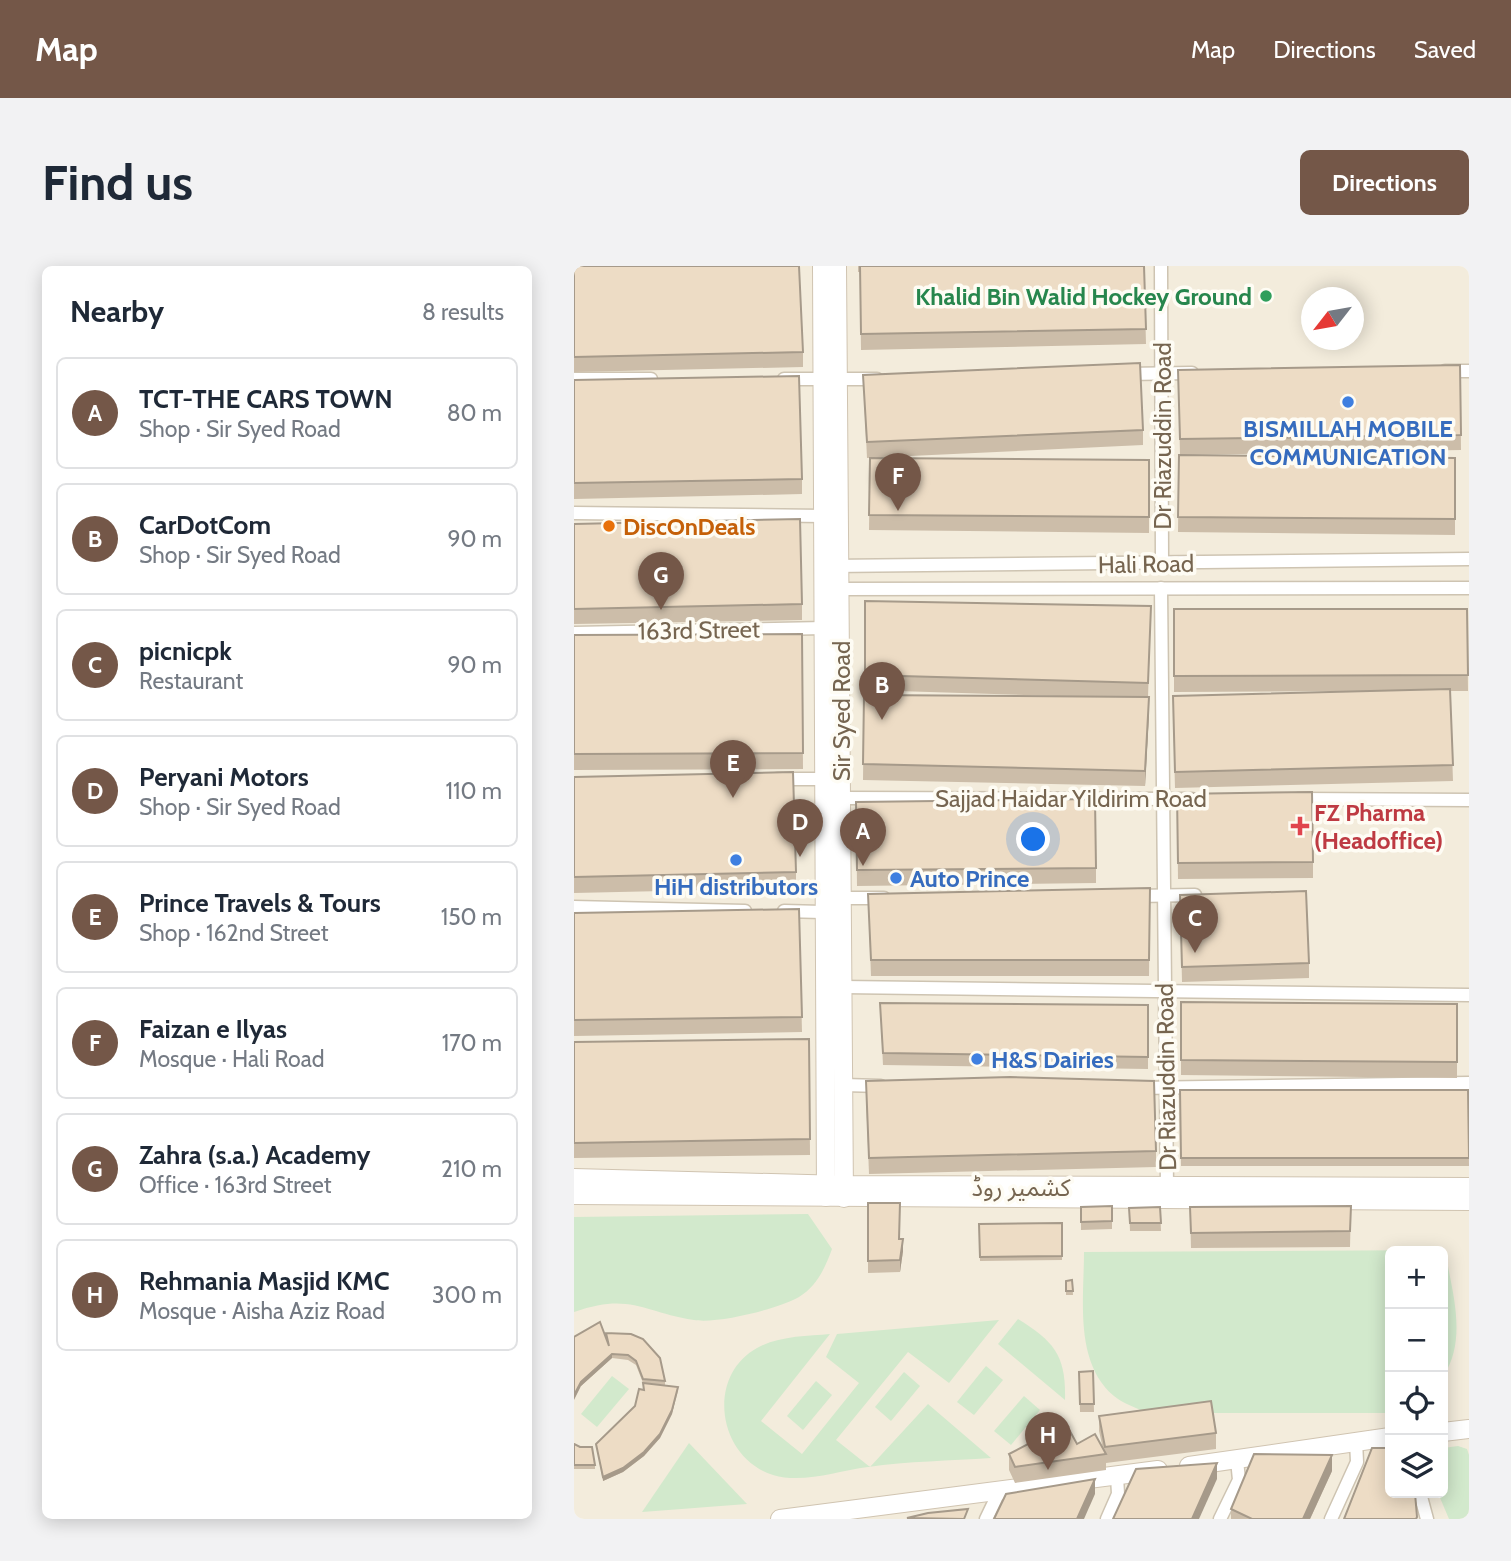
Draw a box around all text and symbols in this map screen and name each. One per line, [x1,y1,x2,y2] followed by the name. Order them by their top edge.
[35,29,98,69] text: Map
[1191,35,1235,64] text: Map
[1273,35,1376,64] text: Directions
[1414,35,1476,64] text: Saved
[1300,150,1469,215] button: Directions
[42,153,193,212] text: Find us
[915,282,1252,311] place label: Khalid Bin Walid Hockey Ground
[1301,287,1364,350] north arrow
[1258,288,1274,304] marker: Khalid Bin Walid Hockey Ground
[70,293,164,330] text: Nearby
[422,298,504,326] text: 8 results
[1148,342,1177,530] street label: Dr Riazuddin Road
[139,383,393,415] text: TCT-THE CARS TOWN
[1340,394,1356,410] marker: BISMILLAH MOBILE COMMUNICATION
[88,399,102,427] text: A
[447,399,502,427] text: 80 m
[1243,414,1453,471] place label: BISMILLAH MOBILE COMMUNICATION
[139,415,341,443] text: Shop · Sir Syed Road
[875,453,921,511] pin: F
[139,509,271,541] text: CarDotCom
[623,512,755,541] place label: DiscOnDeals
[601,518,617,534] marker: DiscOnDeals
[88,525,102,553] text: B
[448,525,502,553] text: 90 m
[139,541,341,569] text: Shop · Sir Syed Road
[1098,549,1194,579] street label: Hali Road
[638,552,684,610] pin: G
[638,614,760,646] street label: 163rd Street
[139,635,232,667] text: picnicpk
[827,641,856,781] street label: Sir Syed Road
[88,651,102,679] text: C
[448,651,502,679] text: 90 m
[859,662,905,720] pin: B
[139,667,243,695] text: Restaurant
[710,740,756,798] pin: E
[139,761,309,793] text: Peryani Motors
[87,777,103,805] text: D
[446,777,502,805] text: 110 m
[935,784,1207,813] street label: Sajjad Haidar Yildirim Road
[139,793,341,821] text: Shop · Sir Syed Road
[1314,798,1443,855] place label: FZ Pharma (Headoffice)
[777,799,823,857] pin: D
[840,808,886,866] pin: A
[1292,818,1308,834] marker: FZ Pharma (Headoffice)
[1016,822,1050,856] your location
[728,852,744,868] marker: HiH distributors
[910,864,1029,893] place label: Auto Prince
[888,870,904,886] marker: Auto Prince
[654,872,818,901] place label: HiH distributors
[139,887,381,919] text: Prince Travels & Tours
[1172,895,1218,953] pin: C
[88,903,102,931] text: E
[441,903,502,931] text: 150 m
[139,919,329,947] text: Shop · 162nd Street
[1150,983,1182,1171] street label: Dr Riazuddin Road
[139,1013,287,1045] text: Faizan e Ilyas
[89,1029,101,1057] text: F
[442,1029,502,1057] text: 170 m
[139,1045,324,1073] text: Mosque · Hali Road
[991,1045,1114,1074] place label: H&S Dairies
[969,1051,985,1067] marker: H&S Dairies
[139,1139,370,1171] text: Zahra (s.a.) Academy
[87,1155,103,1183] text: G
[441,1155,502,1183] text: 210 m
[139,1171,332,1199] text: Office · 163rd Street
[972,1173,1072,1202] street label: کشمیر روڈ
[1385,1246,1448,1498] map controls
[1385,1246,1448,1309] button: +
[139,1265,390,1297] text: Rehmania Masjid KMC
[87,1281,103,1309] text: H
[432,1281,502,1309] text: 300 m
[139,1297,385,1325] text: Mosque · Aisha Aziz Road
[1385,1309,1448,1372] button: −
[1385,1372,1448,1435] button: locate
[1025,1412,1071,1470] pin: H
[1385,1435,1448,1498] button: layers

